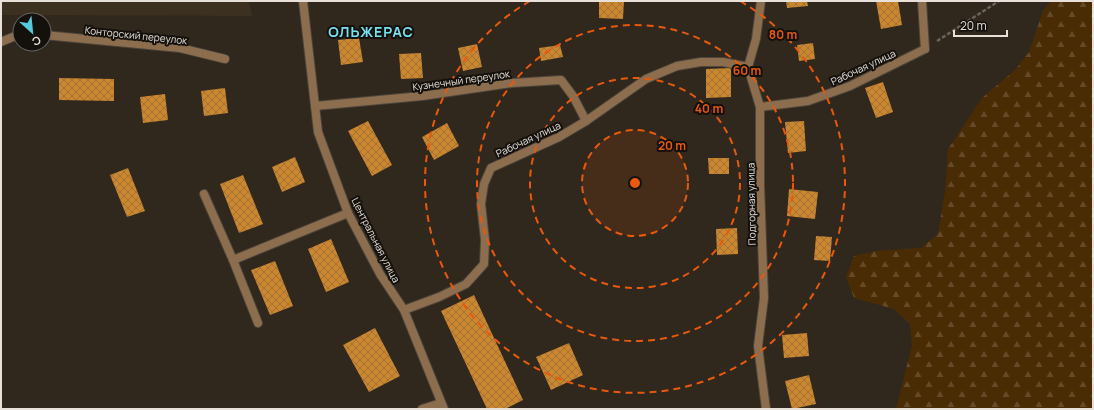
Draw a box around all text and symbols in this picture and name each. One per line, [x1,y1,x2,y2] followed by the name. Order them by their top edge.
[12,12,52,52] north arrow
[954,12,1007,38] scale bar
[960,17,987,34] text: 20 m
[328,22,414,41] district label: ОЛЬЖЕРАС
[84,23,189,47] street label: Конторский переулок
[769,26,797,43] text: 80 m
[30,33,44,50] text: С
[828,46,898,88] street label: Рабочая улица
[733,62,761,79] text: 60 m
[411,66,512,94] street label: Кузнечный переулок
[695,100,723,117] text: 40 m
[493,118,563,160] street label: Рабочая улица
[658,137,686,154] text: 20 m
[743,163,759,245] street label: Подгорная улица
[628,176,642,190] centre of rings
[349,195,403,285] street label: Центральная улица

